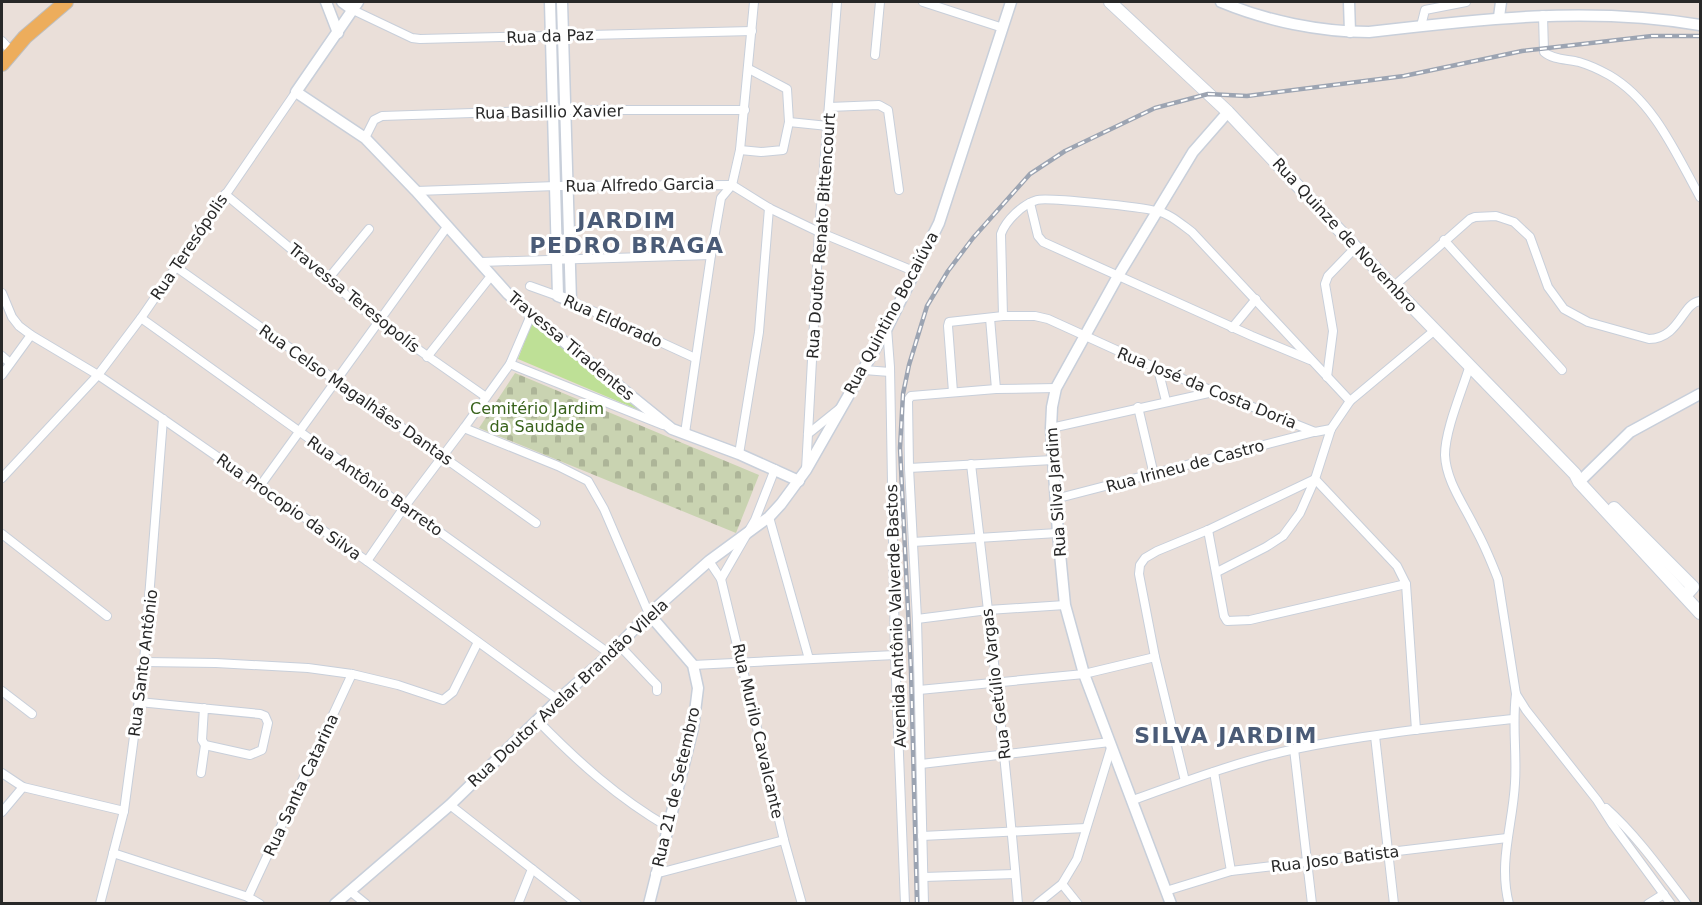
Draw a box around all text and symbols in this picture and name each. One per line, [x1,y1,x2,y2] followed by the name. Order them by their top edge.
[506,25,594,47] street label: Rua da Paz
[475,101,624,123] street label: Rua Basillio Xavier
[803,112,839,360] street label: Rua Doutor Renato Bittencourt
[1268,154,1422,316] street label: Rua Quinze de Novembro
[565,174,715,196] street label: Rua Alfredo Garcia
[147,190,231,304] street label: Rua Teresópolis
[529,208,725,258] district label: JARDIM PEDRO BRAGA
[840,228,942,398] street label: Rua Quintino Bocaiúva
[284,239,423,357] street label: Travessa Teresopolís
[503,287,638,405] street label: Travessa Tiradentes
[561,291,665,351] street label: Rua Eldorado
[256,321,456,469] street label: Rua Celso Magalhães Dantas
[1115,343,1299,433] street label: Rua José da Costa Doria
[470,399,604,436] park label: Cemitério Jardim da Saudade
[1042,427,1070,557] street label: Rua Silva Jardim
[304,432,446,540] street label: Rua Antônio Barreto
[1104,436,1266,496] street label: Rua Irineu de Castro
[213,450,365,564] street label: Rua Procopio da Silva
[882,484,910,748] street label: Avenida Antônio Valverde Bastos
[125,588,161,738] street label: Rua Santo Antônio
[464,595,672,791] street label: Rua Doutor Avelar Brandão Vilela
[977,607,1015,761] street label: Rua Getúlio Vargas
[729,642,787,820] street label: Rua Murilo Cavalcante
[648,705,704,869] street label: Rua 21 de Setembro
[260,711,342,859] street label: Rua Santa Catarina
[1134,723,1318,748] district label: SILVA JARDIM
[1270,842,1400,876] street label: Rua Joso Batista

